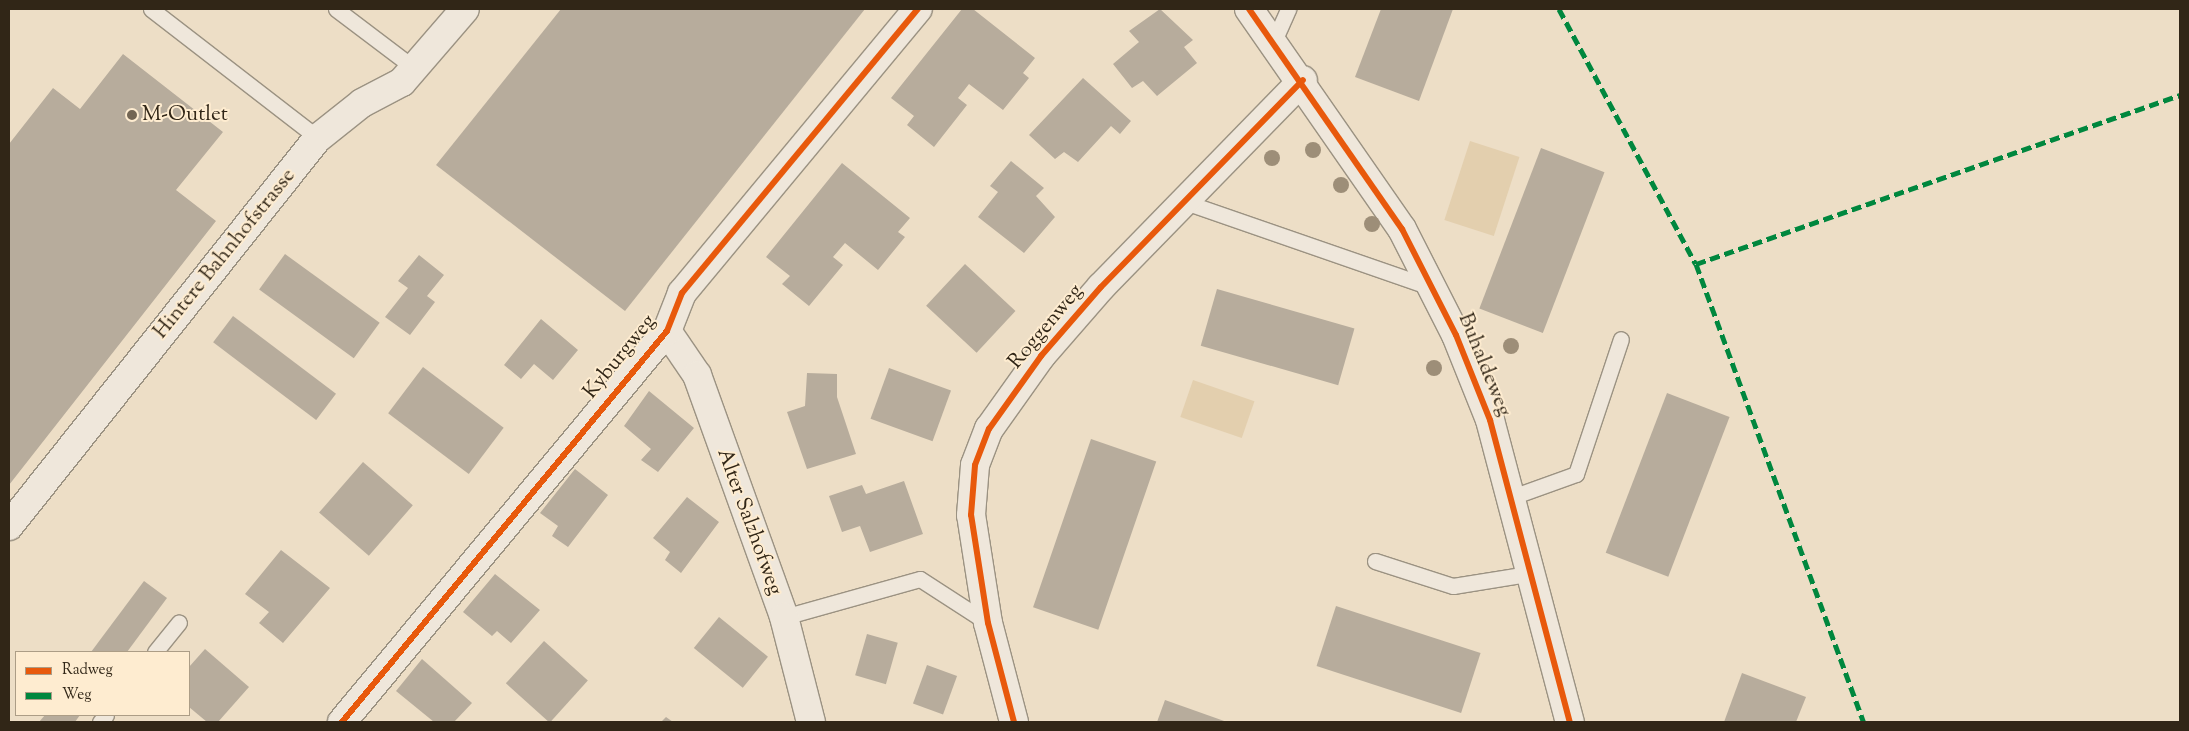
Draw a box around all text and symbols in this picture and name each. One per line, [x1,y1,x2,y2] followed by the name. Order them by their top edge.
[142,102,228,128] place label: M-Outlet
[126,109,138,121] marker: M-Outlet
[149,164,301,344] street label: Hintere Bahnhofstrasse
[1003,279,1089,375] street label: Roggenweg
[578,310,662,404] street label: Kyburgweg
[1452,310,1516,420] street label: Buhaldeweg
[711,445,787,599] street label: Alter Salzhofweg
[15,651,190,716] legend
[62,660,113,681] text: Radweg
[62,685,92,706] text: Weg

